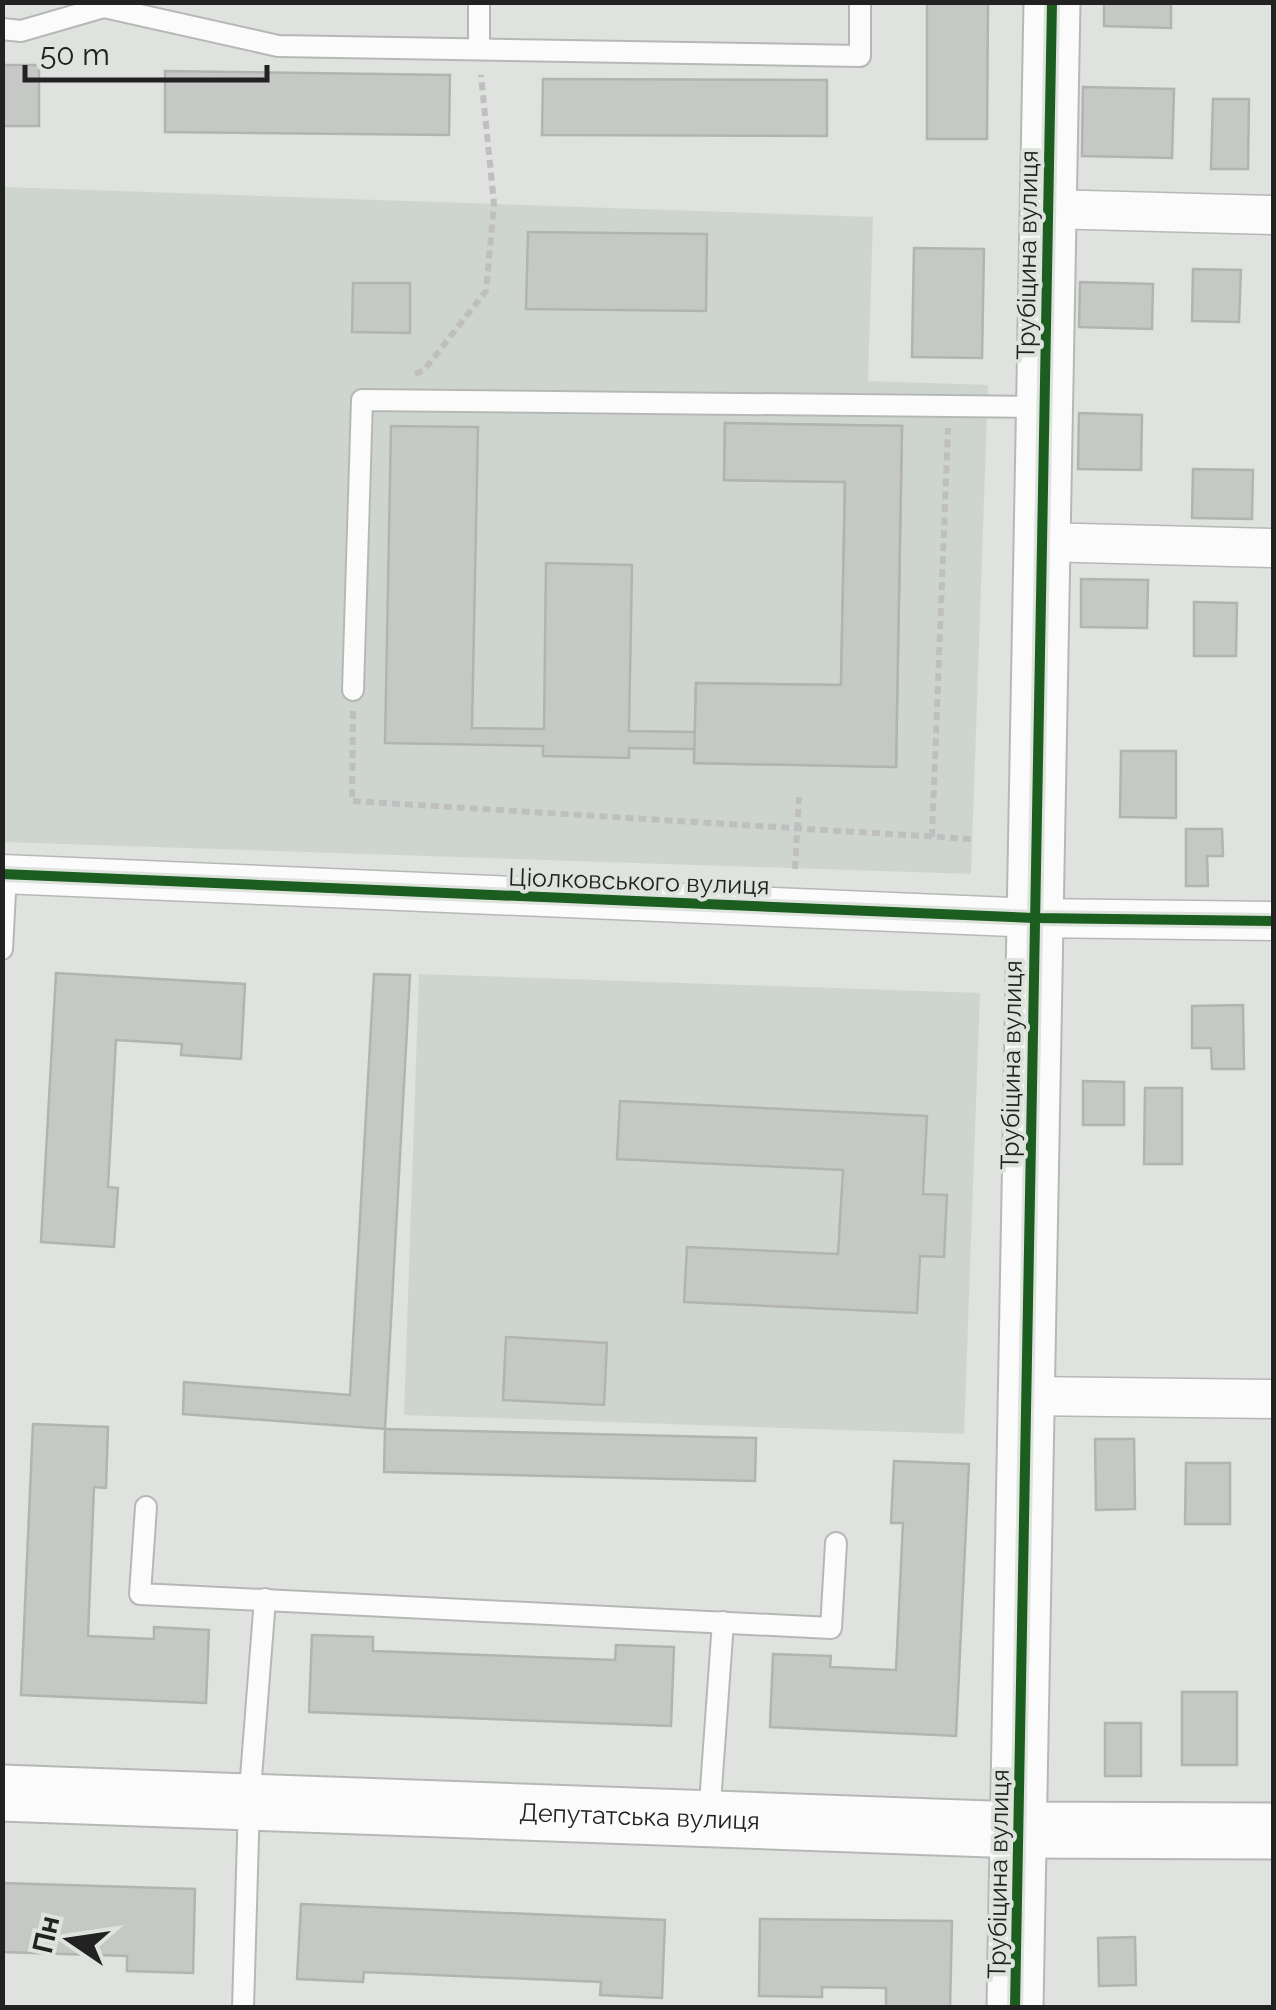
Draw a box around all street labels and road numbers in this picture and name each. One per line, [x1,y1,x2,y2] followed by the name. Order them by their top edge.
[1010,150,1044,360] street label: Трубіцина вулиця
[508,861,770,901] street label: Ціолковського вулиця
[994,960,1028,1170] street label: Трубіцина вулиця
[981,1769,1015,1979] street label: Трубіцина вулиця
[519,1797,760,1836] street label: Депутатська вулиця

